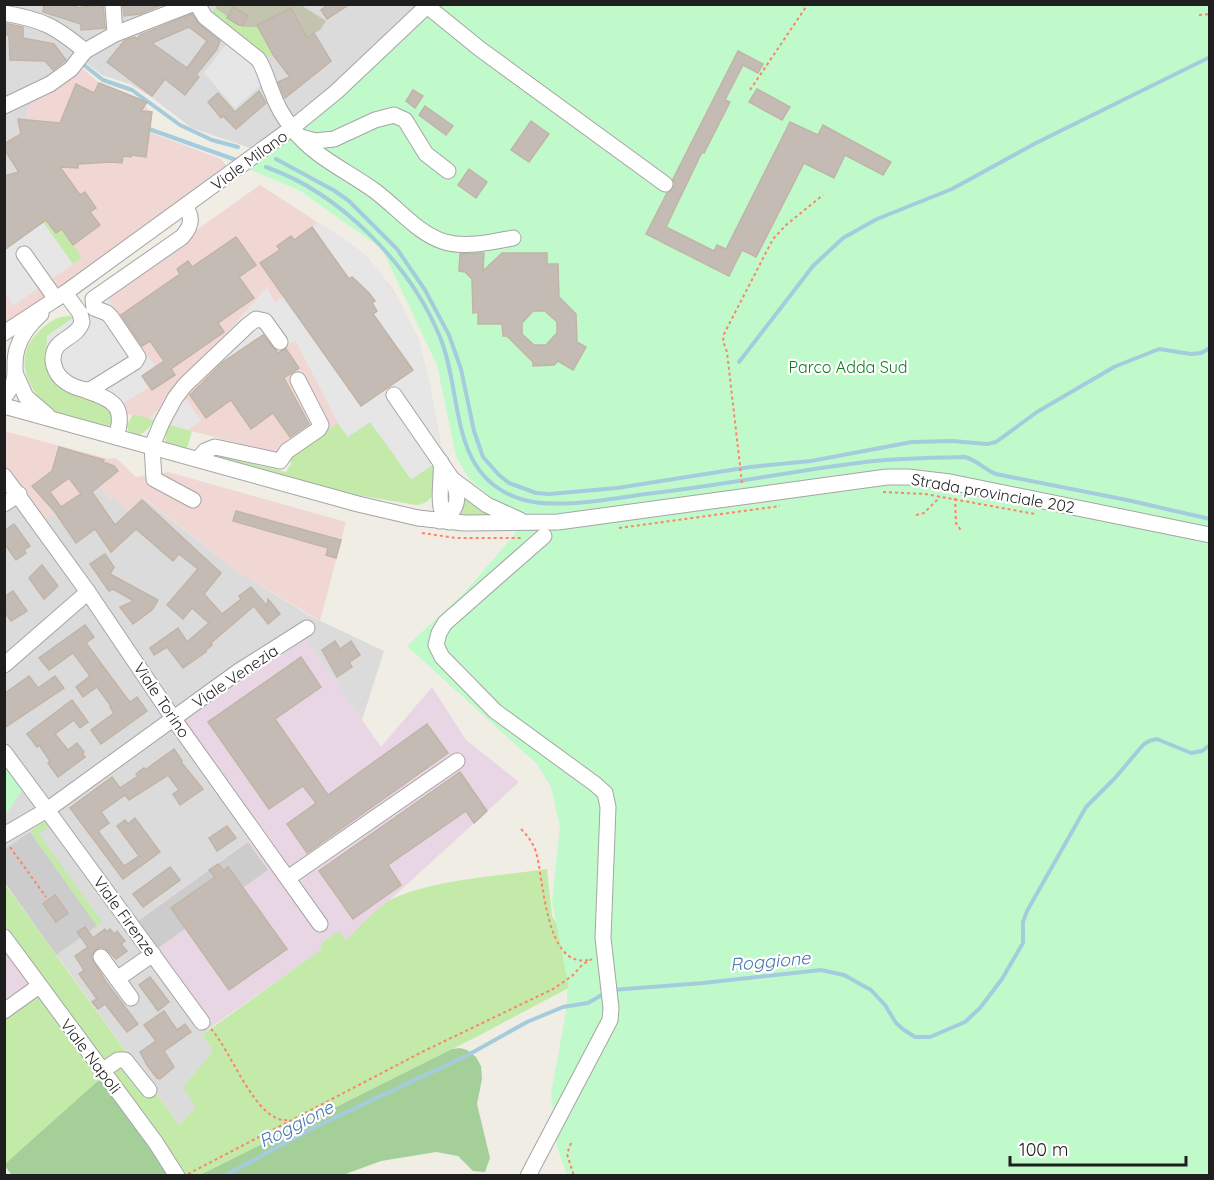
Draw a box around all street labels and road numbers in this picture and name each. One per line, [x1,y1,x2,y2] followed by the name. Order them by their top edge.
[207,126,291,194] street label: Viale Milano
[910,469,1076,517] street label: Strada provinciale 202
[188,640,282,712] street label: Viale Venezia
[129,659,195,741] street label: Viale Torino
[89,872,161,960] street label: Viale Firenze
[56,1015,126,1097] street label: Viale Napoli

